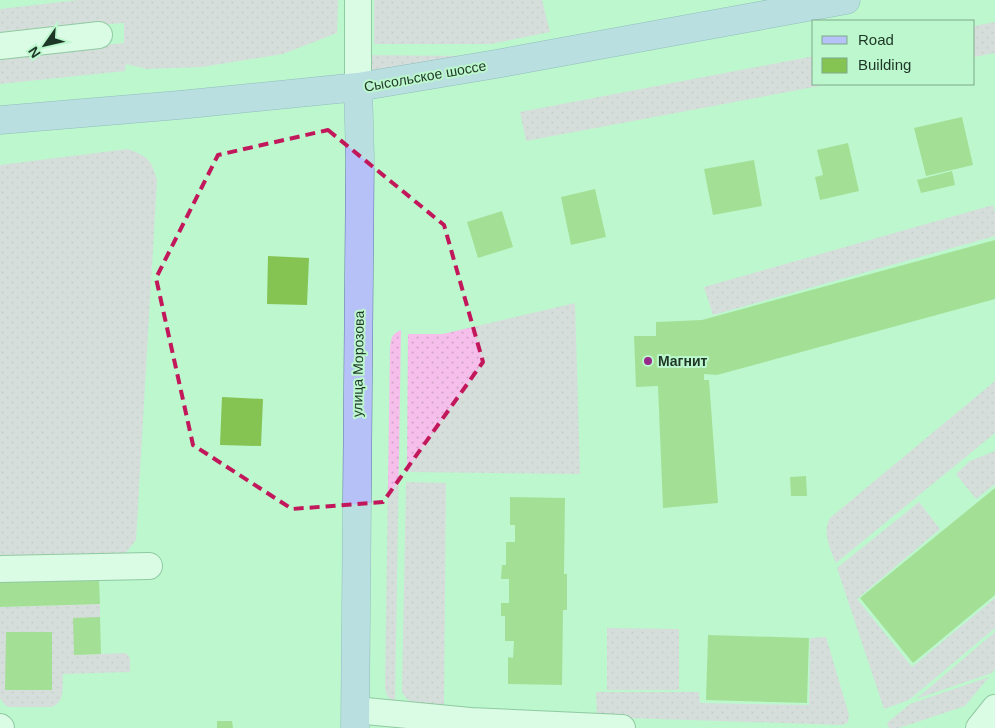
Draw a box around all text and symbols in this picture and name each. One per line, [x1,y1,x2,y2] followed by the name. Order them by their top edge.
[20,20,70,70] north arrow
[812,20,975,85] legend
[858,31,894,48] text: Road
[25,44,44,61] text: N
[858,56,911,73] text: Building
[363,57,488,95] street label: Сысольское шоссе
[349,310,367,417] street label: улица Морозова
[658,353,708,369] place label: Магнит
[642,355,654,367] marker: Магнит

